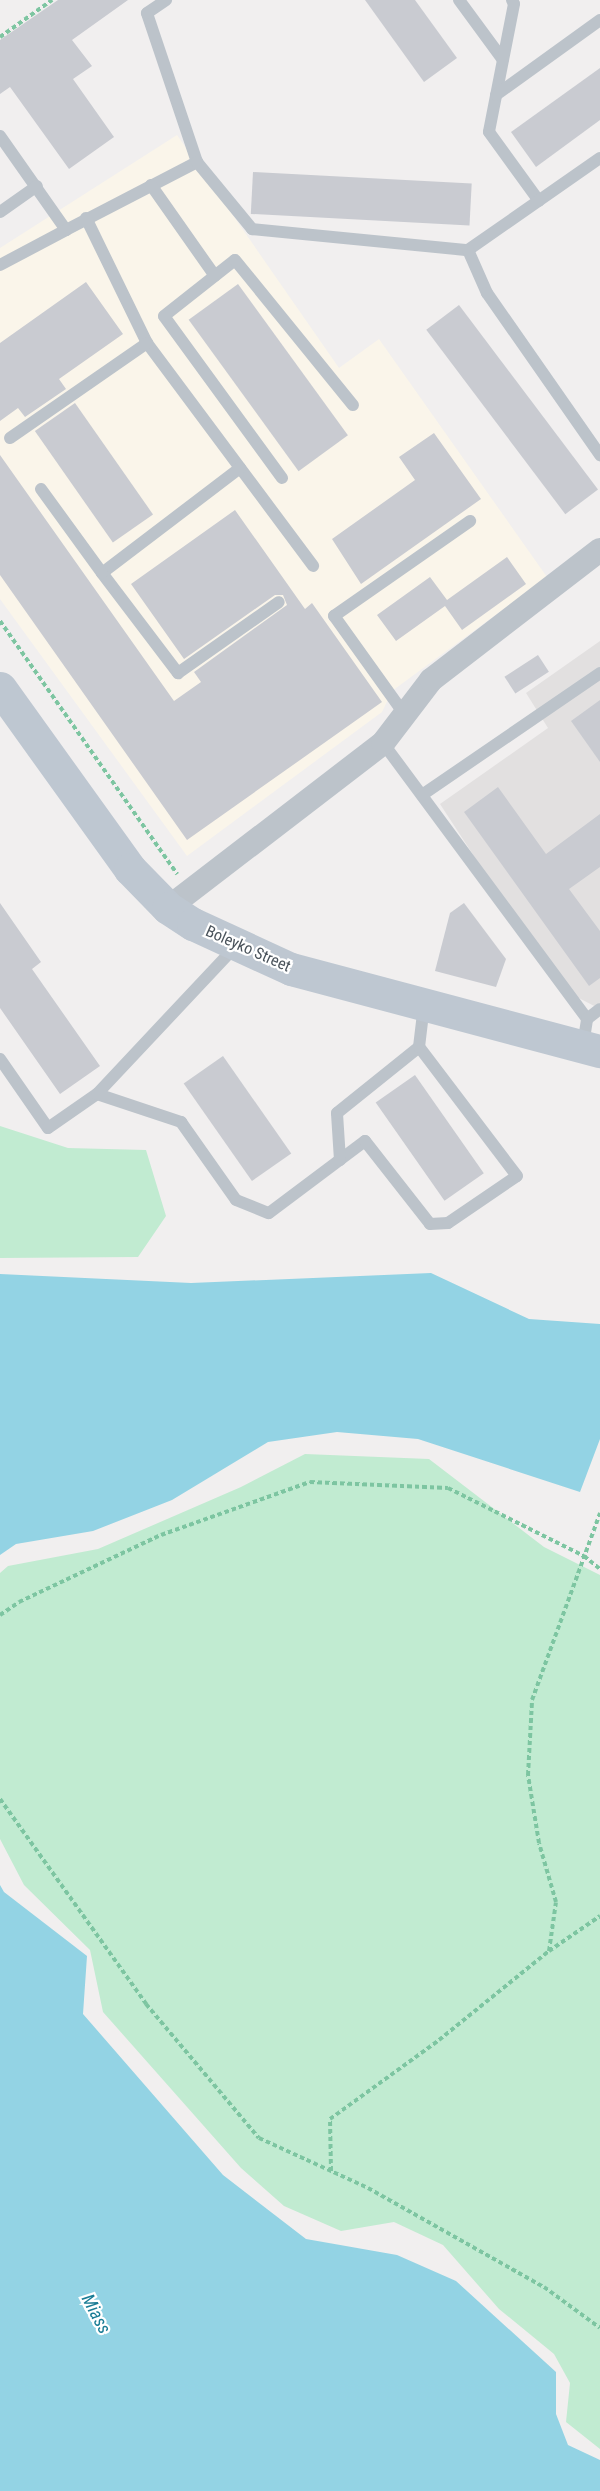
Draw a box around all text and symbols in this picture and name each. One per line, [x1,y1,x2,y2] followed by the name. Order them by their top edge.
[203,922,293,976] street label: Boleyko Street
[77,2291,115,2337] water label: Miass

